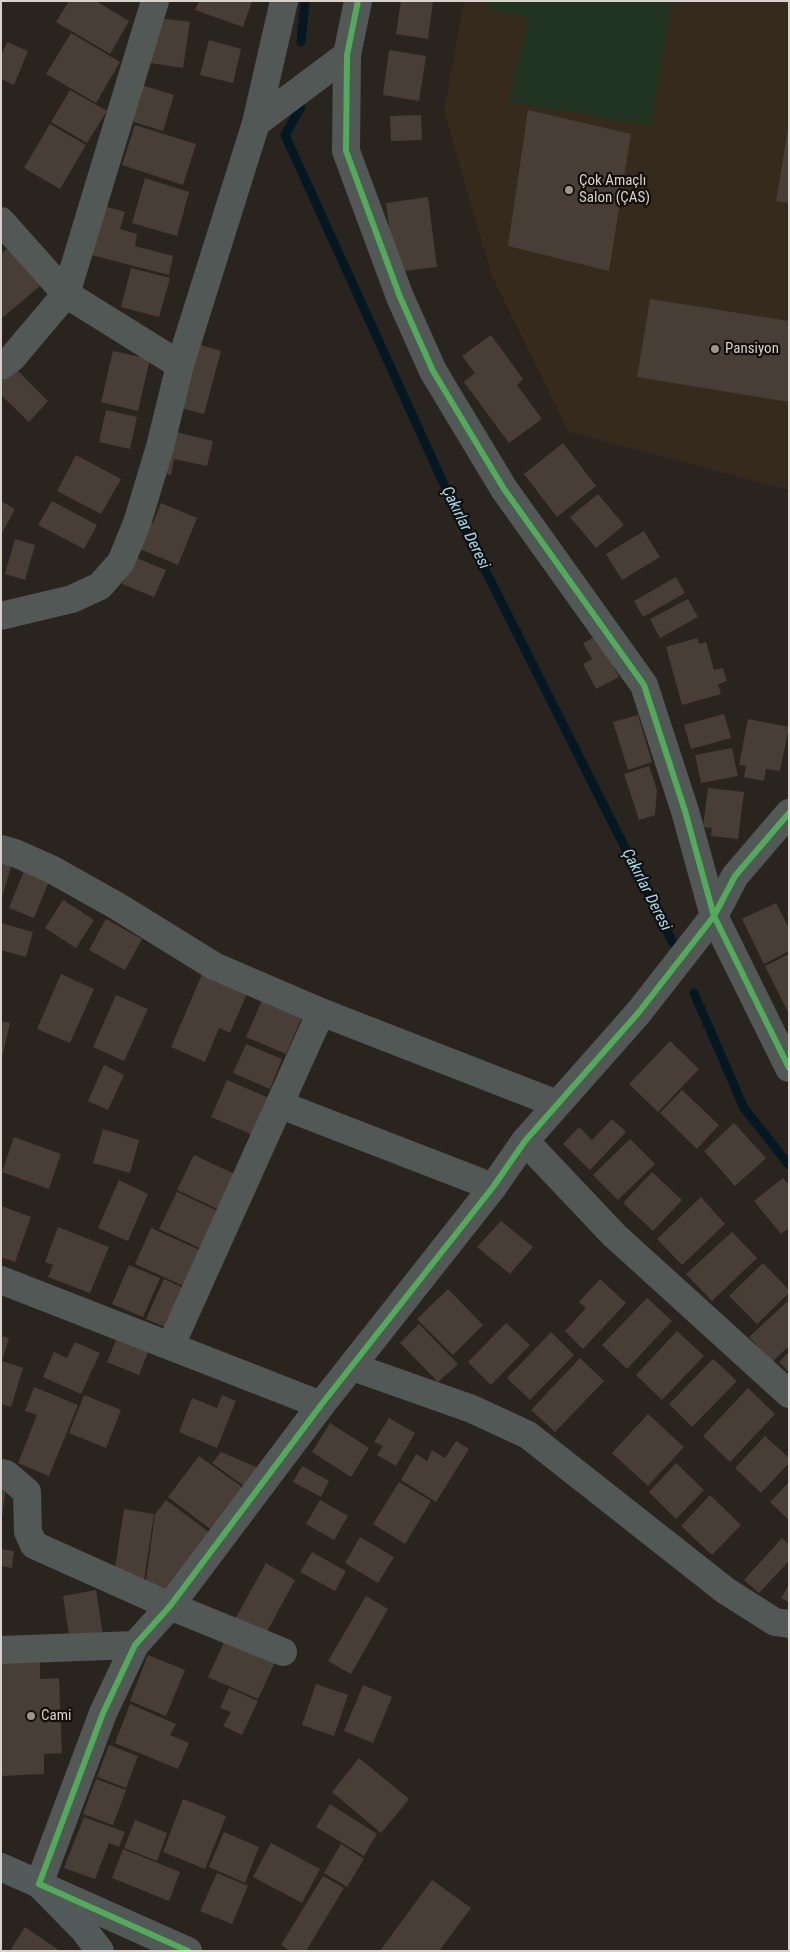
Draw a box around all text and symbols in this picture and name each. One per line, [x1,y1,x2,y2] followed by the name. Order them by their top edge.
[579,172,650,207] place label: Çok Amaçlı Salon (ÇAS)
[563,184,575,196] marker: Çok Amaçlı Salon (ÇAS)
[725,340,779,358] place label: Pansiyon
[709,343,721,355] marker: Pansiyon
[437,484,493,572] water label: Çakırlar Deresi
[617,846,675,934] water label: Çakırlar Deresi
[41,1707,71,1725] place label: Cami
[25,1710,37,1722] marker: Cami

